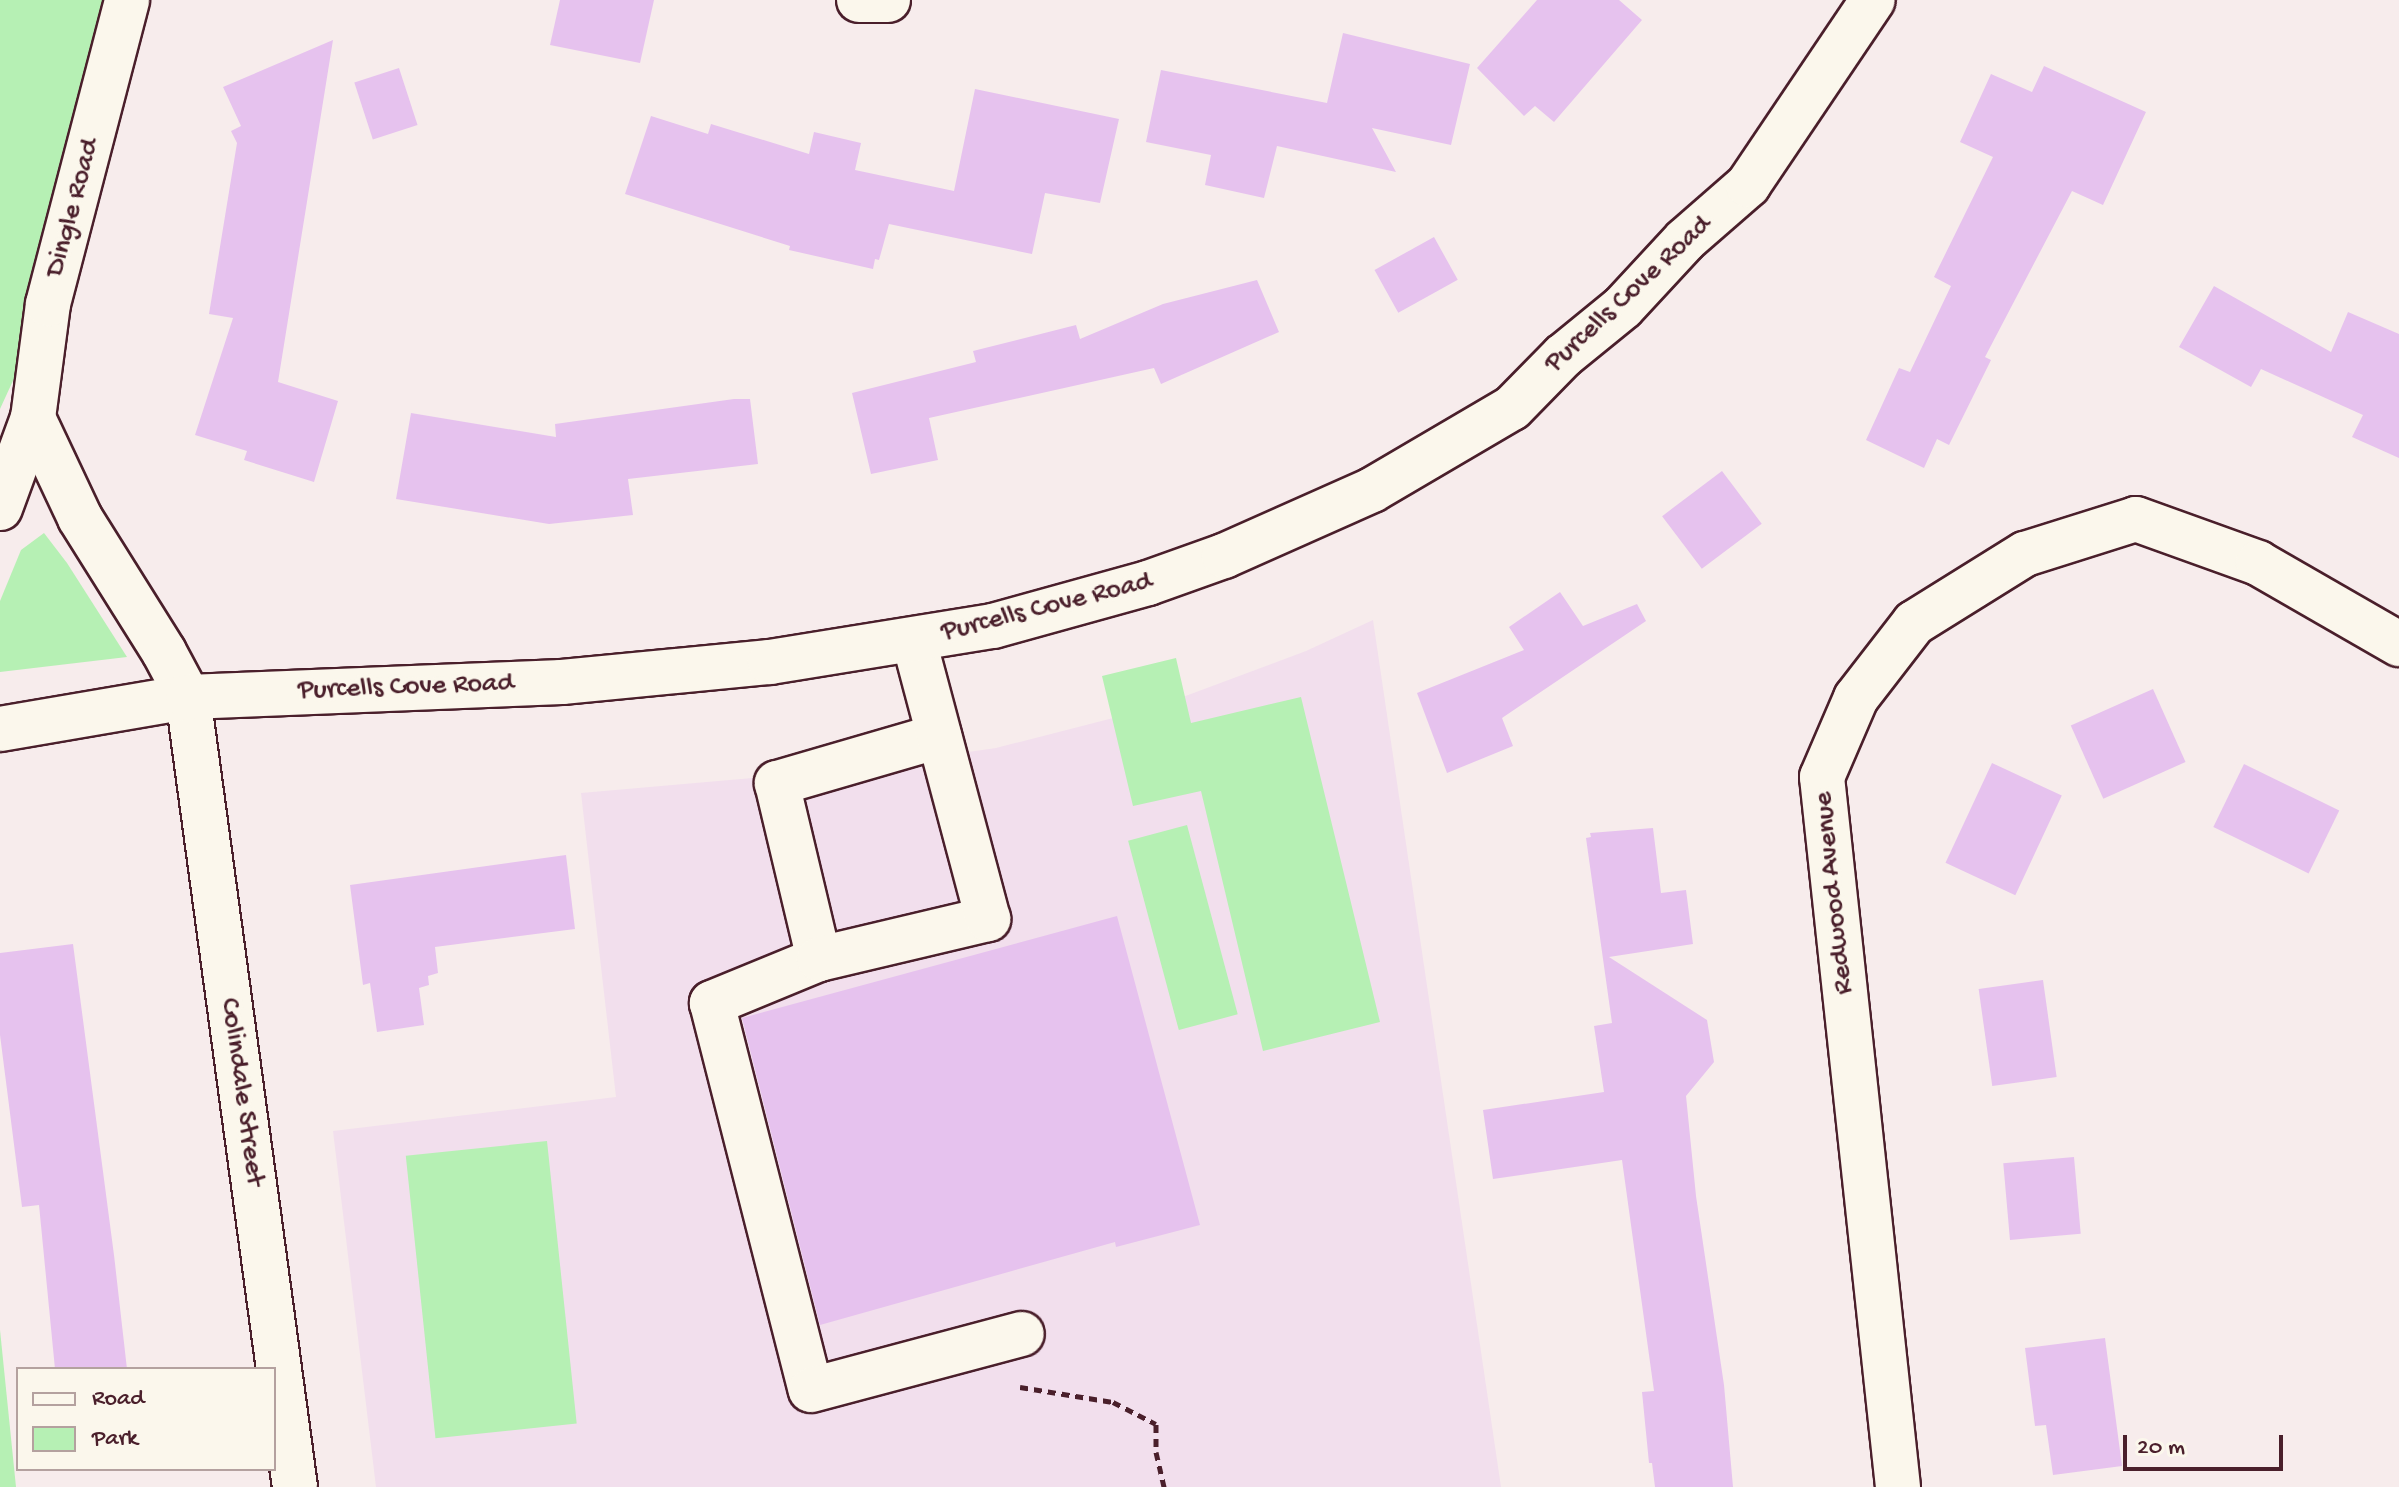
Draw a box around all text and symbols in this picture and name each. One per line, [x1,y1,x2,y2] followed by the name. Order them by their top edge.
[39,135,109,281] street label: Dingle Road
[1539,209,1719,381] street label: Purcells Cove Road
[938,566,1156,650] street label: Purcells Cove Road
[297,667,515,709] street label: Purcells Cove Road
[1808,790,1862,996] street label: Redwood Avenue
[211,996,271,1188] street label: Colindale Street
[16,1367,276,1471] legend
[92,1385,144,1414] text: Road
[2127,1419,2287,1469] scale bar
[92,1425,138,1454] text: Park
[2137,1434,2185,1463] text: 20 m

